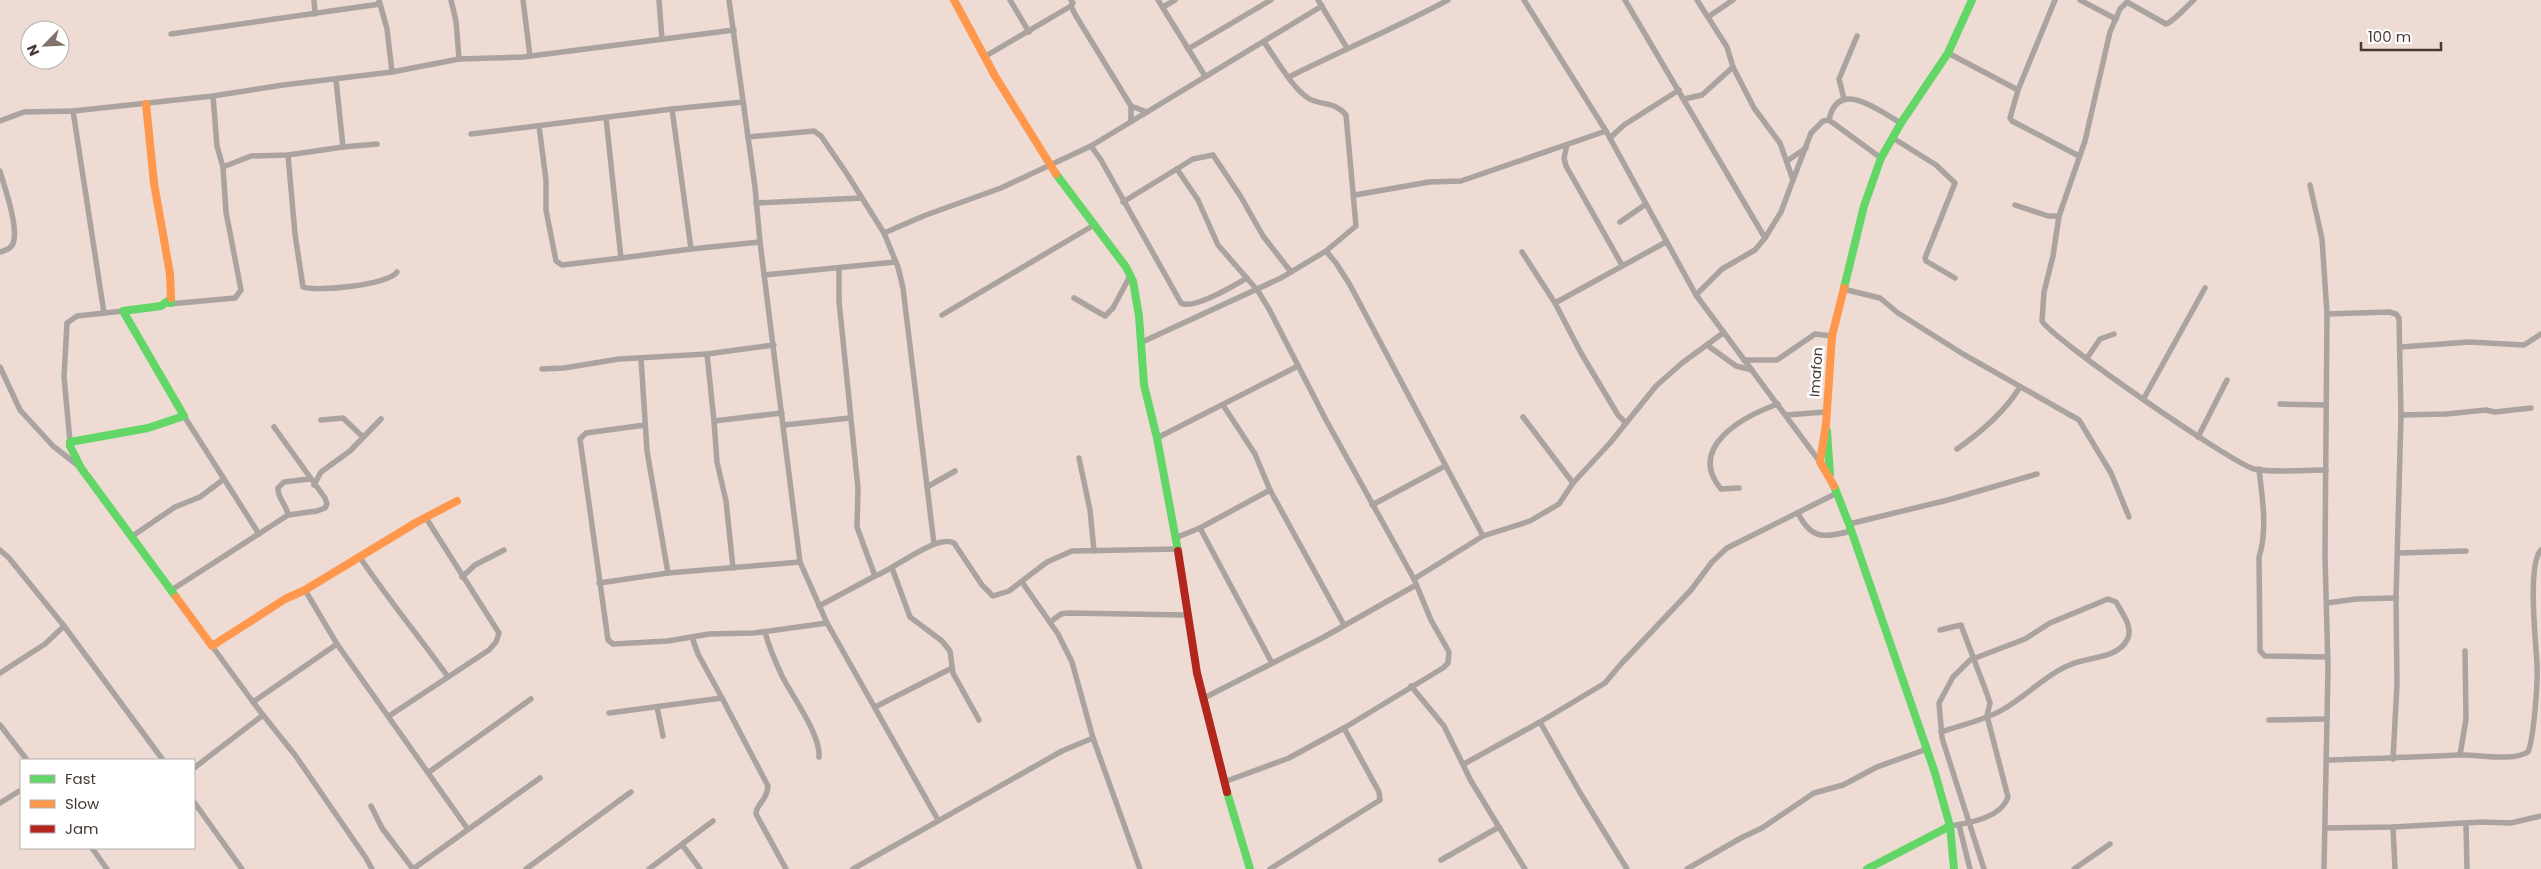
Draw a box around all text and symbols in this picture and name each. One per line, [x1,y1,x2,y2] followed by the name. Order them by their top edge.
[20,20,70,70] north arrow
[2361,20,2441,52] scale bar
[2368,26,2411,47] text: 100 m
[22,41,44,59] text: N
[1804,346,1828,398] street label: Imafon
[20,759,195,849] legend
[65,768,96,789] text: Fast
[65,793,100,814] text: Slow
[65,818,99,839] text: Jam

